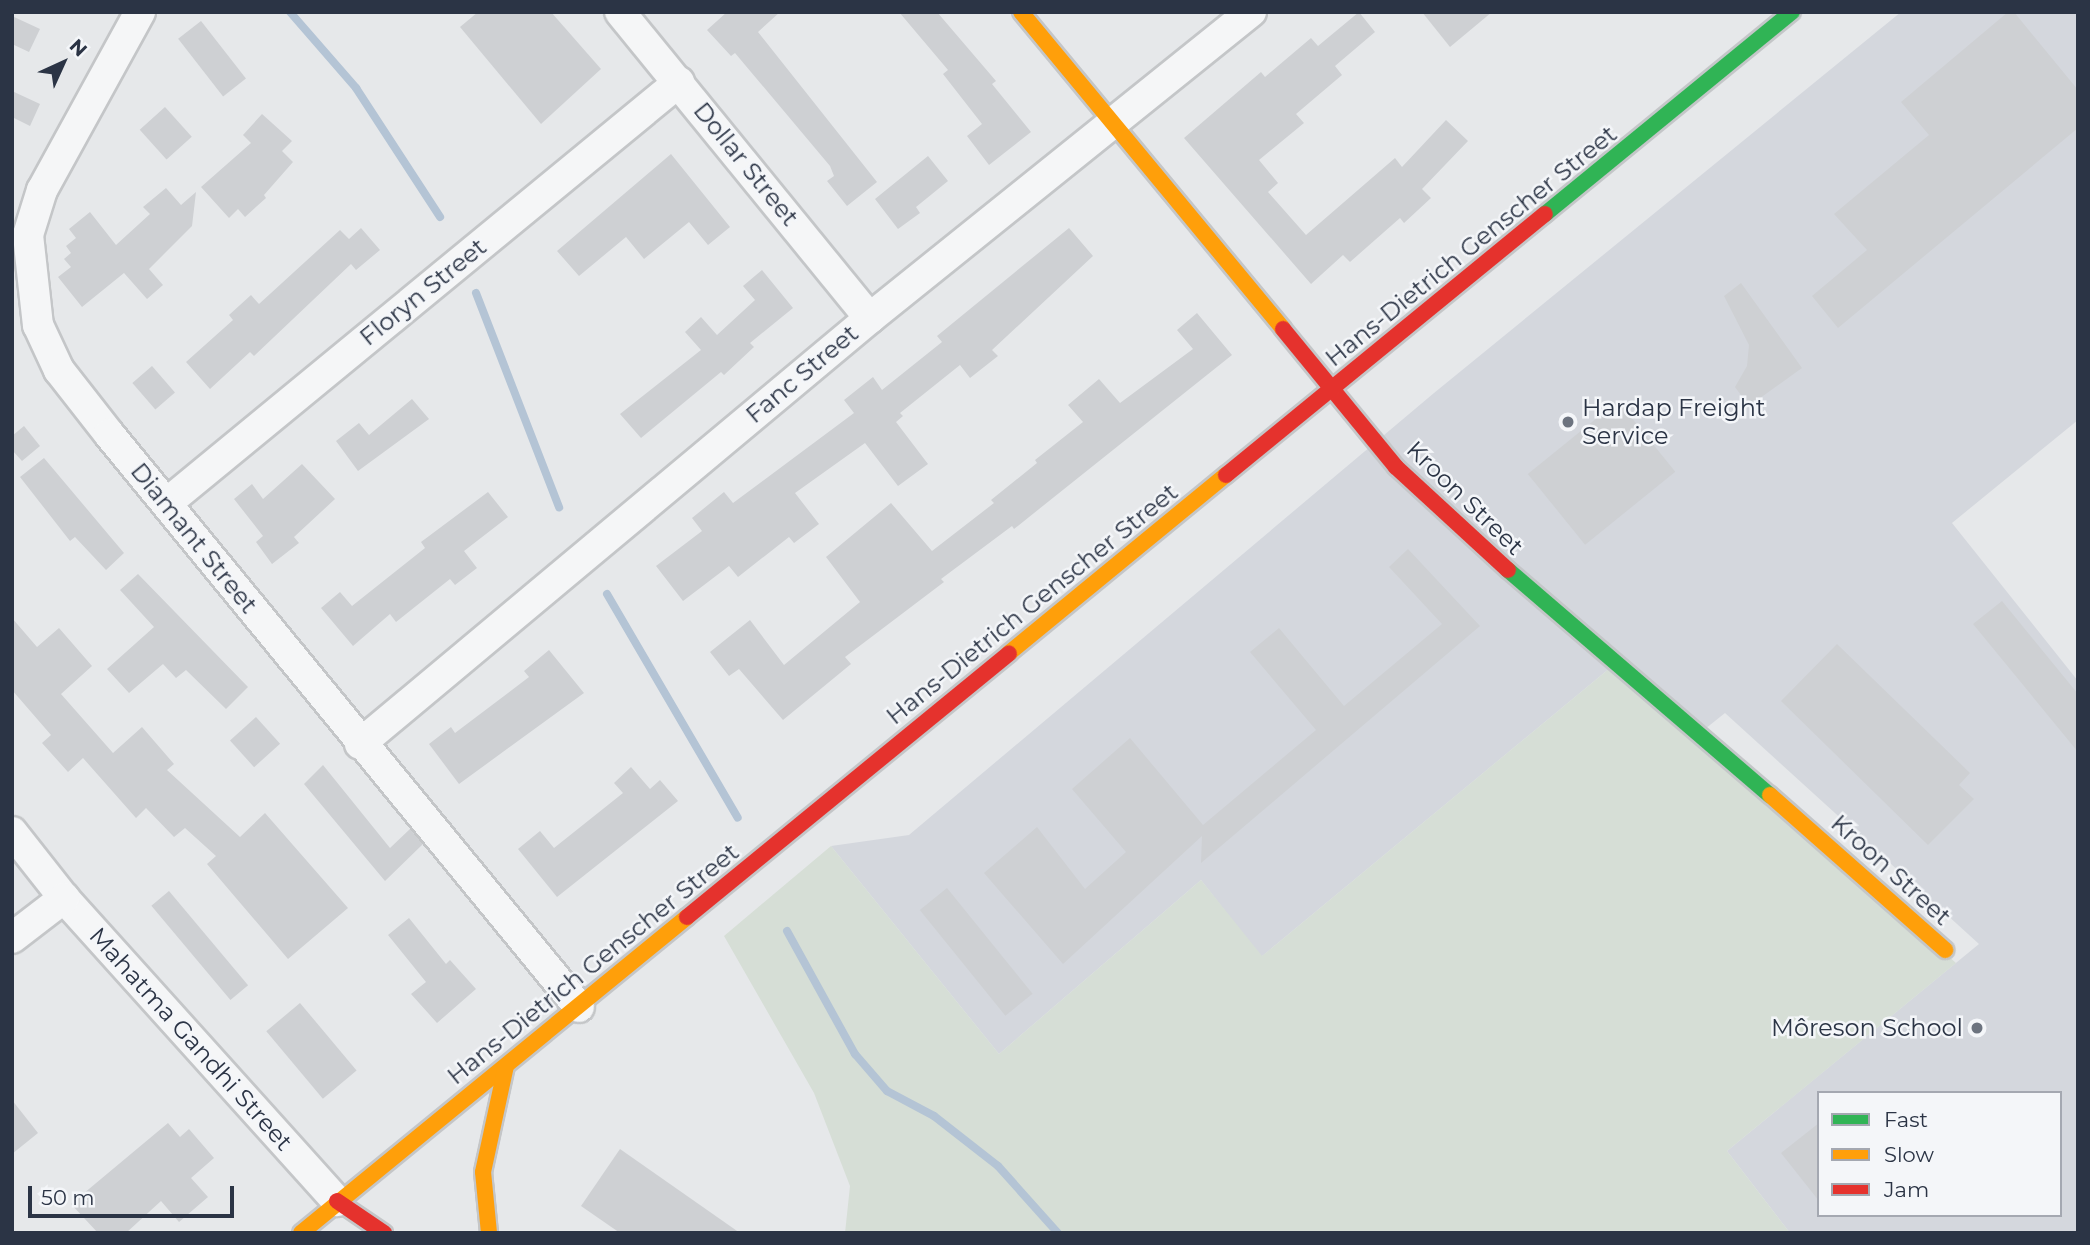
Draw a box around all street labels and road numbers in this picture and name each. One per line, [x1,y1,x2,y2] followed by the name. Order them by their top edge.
[687,96,805,232] street label: Dollar Street
[1320,119,1622,373] street label: Hans-Dietrich Genscher Street
[354,232,492,352] street label: Floryn Street
[740,319,864,429] street label: Fanc Street
[1401,435,1529,561] street label: Kroon Street
[125,457,263,619] street label: Diamant Street
[881,477,1183,731] street label: Hans-Dietrich Genscher Street
[1825,809,1957,931] street label: Kroon Street
[442,837,744,1091] street label: Hans-Dietrich Genscher Street
[83,922,299,1156] street label: Mahatma Gandhi Street

